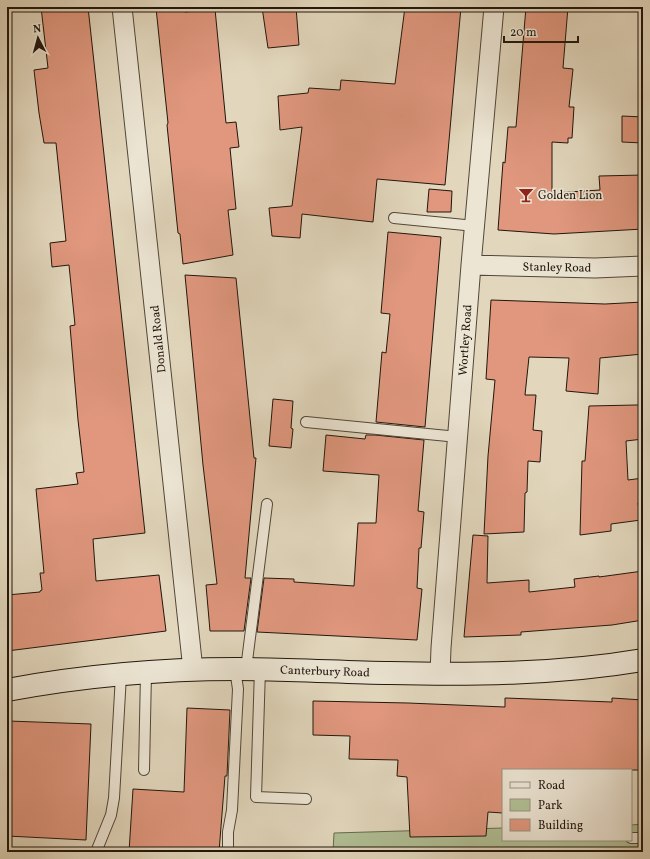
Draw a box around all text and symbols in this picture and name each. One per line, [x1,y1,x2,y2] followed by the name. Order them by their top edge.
[18,18,58,58] north arrow
[504,18,578,44] scale bar
[32,22,42,37] text: N
[510,25,537,41] text: 20 m
[517,186,535,204] bar icon: Golden Lion
[538,188,603,204] place label: Golden Lion
[522,259,592,277] street label: Stanley Road
[147,304,171,374] street label: Donald Road
[456,304,476,376] street label: Wortley Road
[280,662,370,682] street label: Canterbury Road
[502,769,632,841] legend
[538,778,565,794] text: Road
[538,798,563,814] text: Park
[538,818,583,834] text: Building

